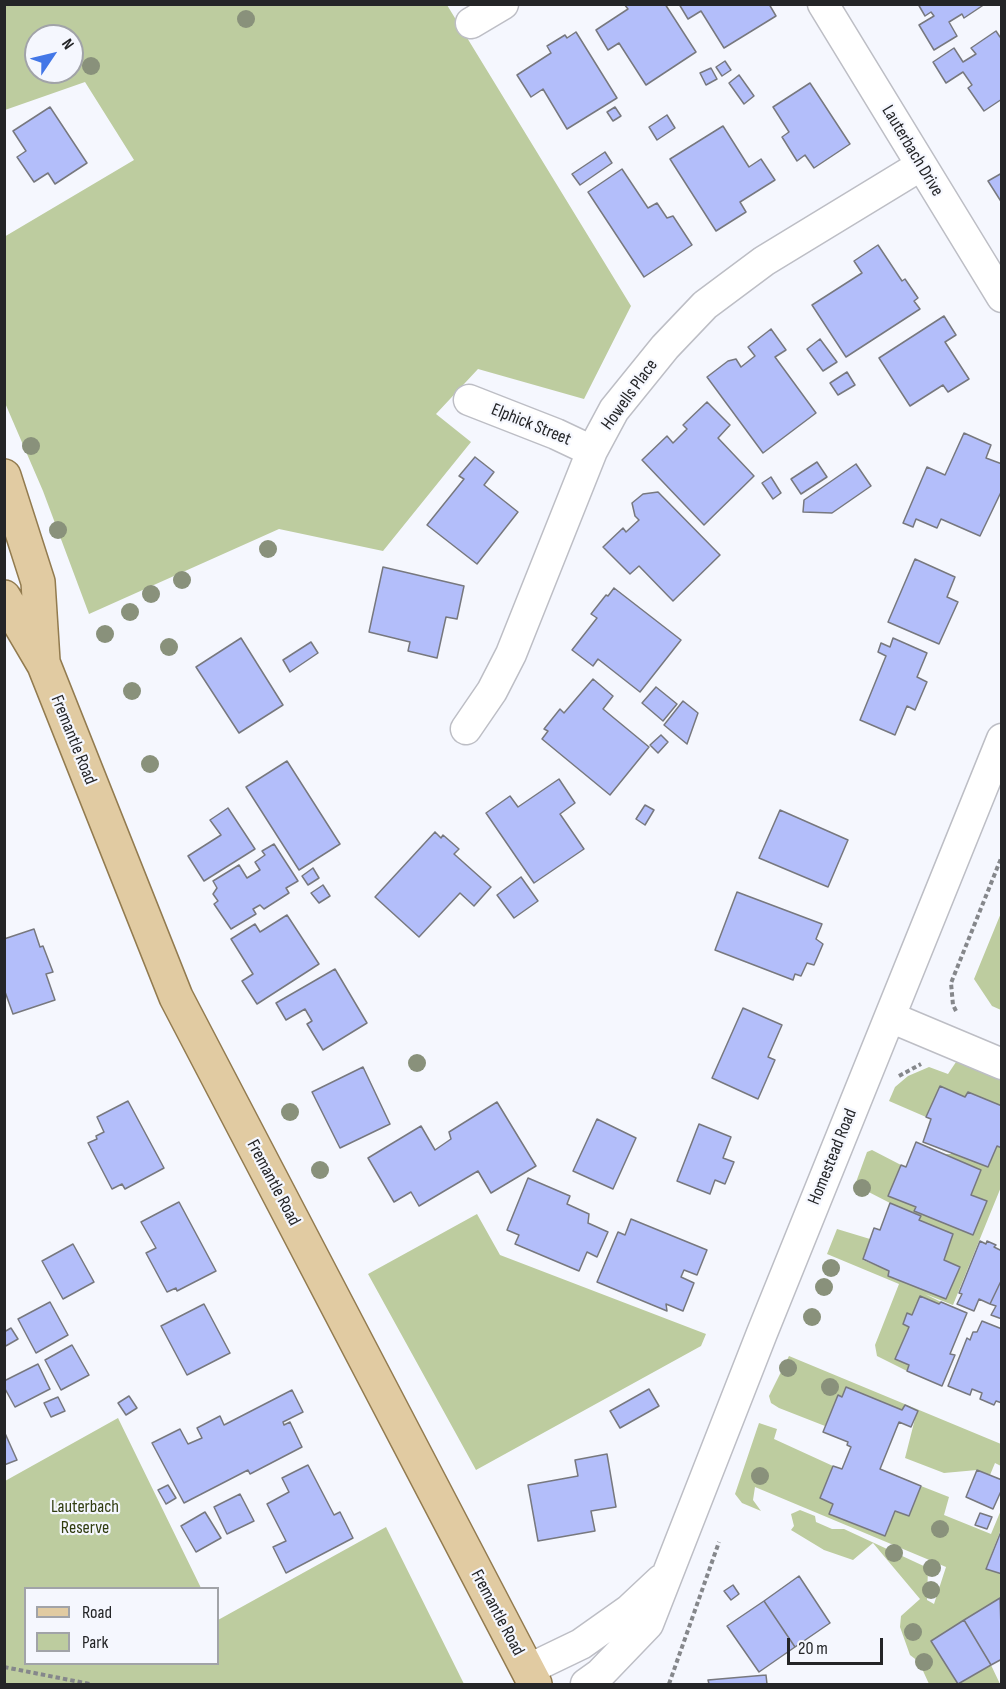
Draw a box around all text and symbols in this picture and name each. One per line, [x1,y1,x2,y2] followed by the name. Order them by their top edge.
[24,24,84,84] north arrow
[57,36,78,53] text: N
[876,102,948,200] street label: Lauterbach Drive
[597,355,663,435] street label: Howells Place
[488,399,574,451] street label: Elphick Street
[45,692,101,788] street label: Fremantle Road
[804,1106,862,1208] street label: Homestead Road
[241,1136,305,1230] street label: Fremantle Road
[51,1496,119,1538] park label: Lauterbach Reserve
[465,1566,529,1660] street label: Fremantle Road
[24,1587,219,1665] legend
[82,1602,112,1623] text: Road
[790,1626,886,1664] scale bar
[82,1632,108,1653] text: Park
[798,1638,828,1659] text: 20 m

